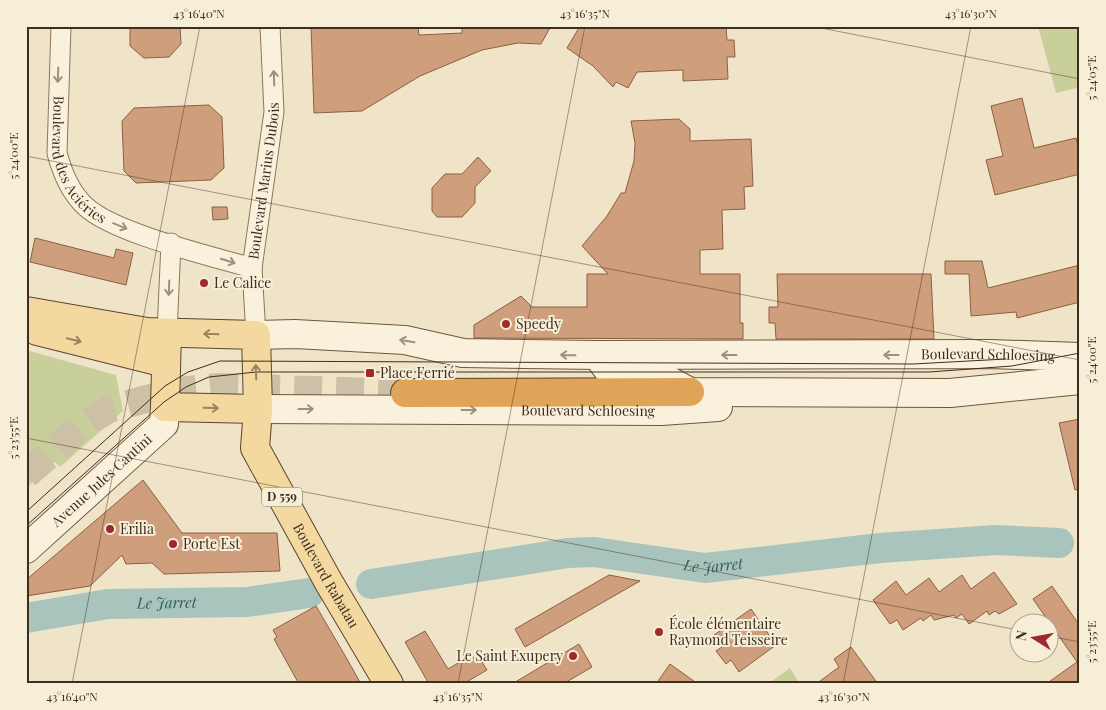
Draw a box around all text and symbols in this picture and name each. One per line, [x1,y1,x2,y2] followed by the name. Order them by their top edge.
[173,5,225,21] text: 43°16'40"N
[560,5,611,21] text: 43°16'35"N
[945,5,998,21] text: 43°16'30"N
[1083,55,1099,101] text: 5°24'05"E
[53,66,63,83] one-way arrow
[269,70,279,86] one-way arrow
[48,96,110,227] street label: Boulevard des Aciéries
[243,102,283,261] street label: Boulevard Marius Dubois
[5,132,21,180] text: 5°24'00"E
[112,222,127,231] one-way arrow
[220,256,236,266] one-way arrow
[214,273,271,292] place label: Le Calice
[198,277,210,289] marker: Le Calice
[165,280,174,296] one-way arrow
[516,314,561,333] place label: Speedy
[500,318,512,330] marker: Speedy
[203,330,219,339] one-way arrow
[65,336,81,345] one-way arrow
[400,336,416,346] one-way arrow
[1083,336,1099,384] text: 5°24'00"E
[921,344,1056,365] street label: Boulevard Schloesing
[561,350,577,360] one-way arrow
[721,350,737,360] one-way arrow
[883,350,900,360] one-way arrow
[380,363,455,382] place label: Place Ferrié
[252,364,261,380] one-way arrow
[364,367,376,379] marker: Place Ferrié
[521,400,656,420] street label: Boulevard Schloesing
[203,403,219,412] one-way arrow
[298,404,314,414] one-way arrow
[460,405,477,415] one-way arrow
[5,417,21,459] text: 5°23'55"E
[46,430,156,531] street label: Avenue Jules Cantini
[262,488,302,507] road number: D 559
[120,519,154,538] place label: Erilia
[289,520,364,631] street label: Boulevard Rabatau
[104,523,116,535] marker: Erilia
[183,534,241,553] place label: Porte Est
[167,538,179,550] marker: Porte Est
[682,553,745,577] water label: Le Jarret
[136,592,198,613] water label: Le Jarret
[1008,612,1058,662] north arrow
[669,614,788,649] place label: École élémentaire Raymond Teisseire
[1083,621,1099,663] text: 5°23'55"E
[653,626,665,638] marker: École élémentaire Raymond Teisseire
[1010,629,1031,642] text: N
[457,646,563,665] place label: Le Saint Exupery
[567,650,579,662] marker: Le Saint Exupery
[46,688,98,704] text: 43°16'40"N
[433,688,484,704] text: 43°16'35"N
[818,688,871,704] text: 43°16'30"N

